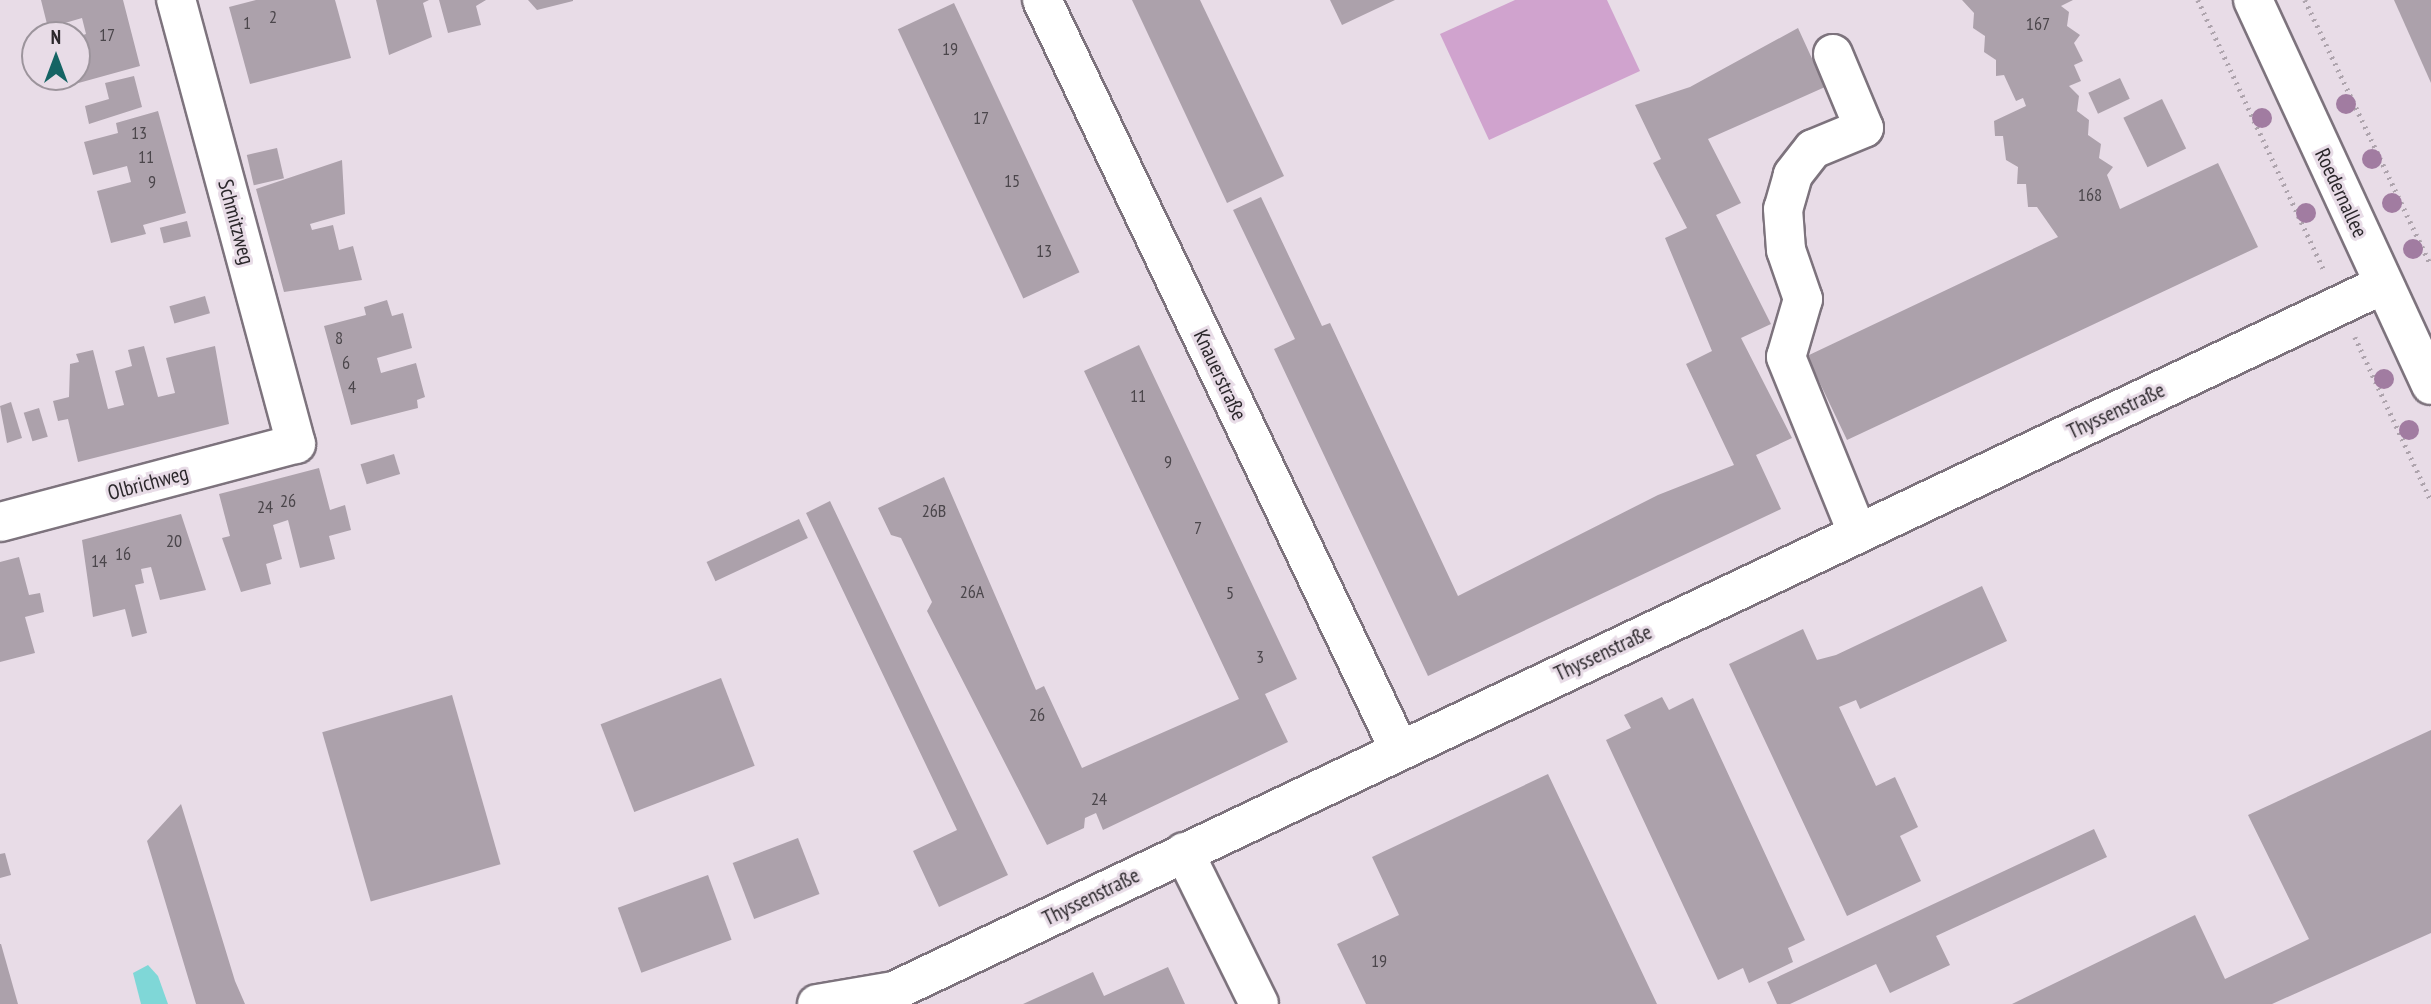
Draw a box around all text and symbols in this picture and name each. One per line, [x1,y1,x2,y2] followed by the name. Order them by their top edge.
[269,6,277,28] house number: 2
[243,12,251,34] house number: 1
[2026,13,2050,35] house number: 167
[21,21,91,91] north arrow
[99,24,115,46] house number: 17
[51,25,61,49] text: N
[942,38,958,60] house number: 19
[973,107,989,129] house number: 17
[131,122,147,144] house number: 13
[2309,145,2373,241] street label: Roedernallee
[138,146,154,168] house number: 11
[1004,170,1020,192] house number: 15
[148,171,156,193] house number: 9
[213,177,259,267] street label: Schmitzweg
[2078,184,2102,206] house number: 168
[1036,240,1052,262] house number: 13
[1188,326,1252,424] street label: Knauerstraße
[335,327,343,349] house number: 8
[342,352,350,374] house number: 6
[348,376,356,398] house number: 4
[2063,377,2169,445] street label: Thyssenstraße
[1130,385,1146,407] house number: 11
[1164,451,1172,473] house number: 9
[105,460,191,506] street label: Olbrichweg
[280,490,296,512] house number: 26
[257,496,273,518] house number: 24
[922,500,946,522] house number: 26B
[1194,517,1202,539] house number: 7
[166,530,182,552] house number: 20
[115,543,131,565] house number: 16
[91,550,107,572] house number: 14
[960,581,984,603] house number: 26A
[1226,582,1234,604] house number: 5
[1550,619,1656,687] street label: Thyssenstraße
[1256,646,1264,668] house number: 3
[1029,704,1045,726] house number: 26
[1091,788,1107,810] house number: 24
[1038,863,1144,931] street label: Thyssenstraße
[1371,950,1387,972] house number: 19

